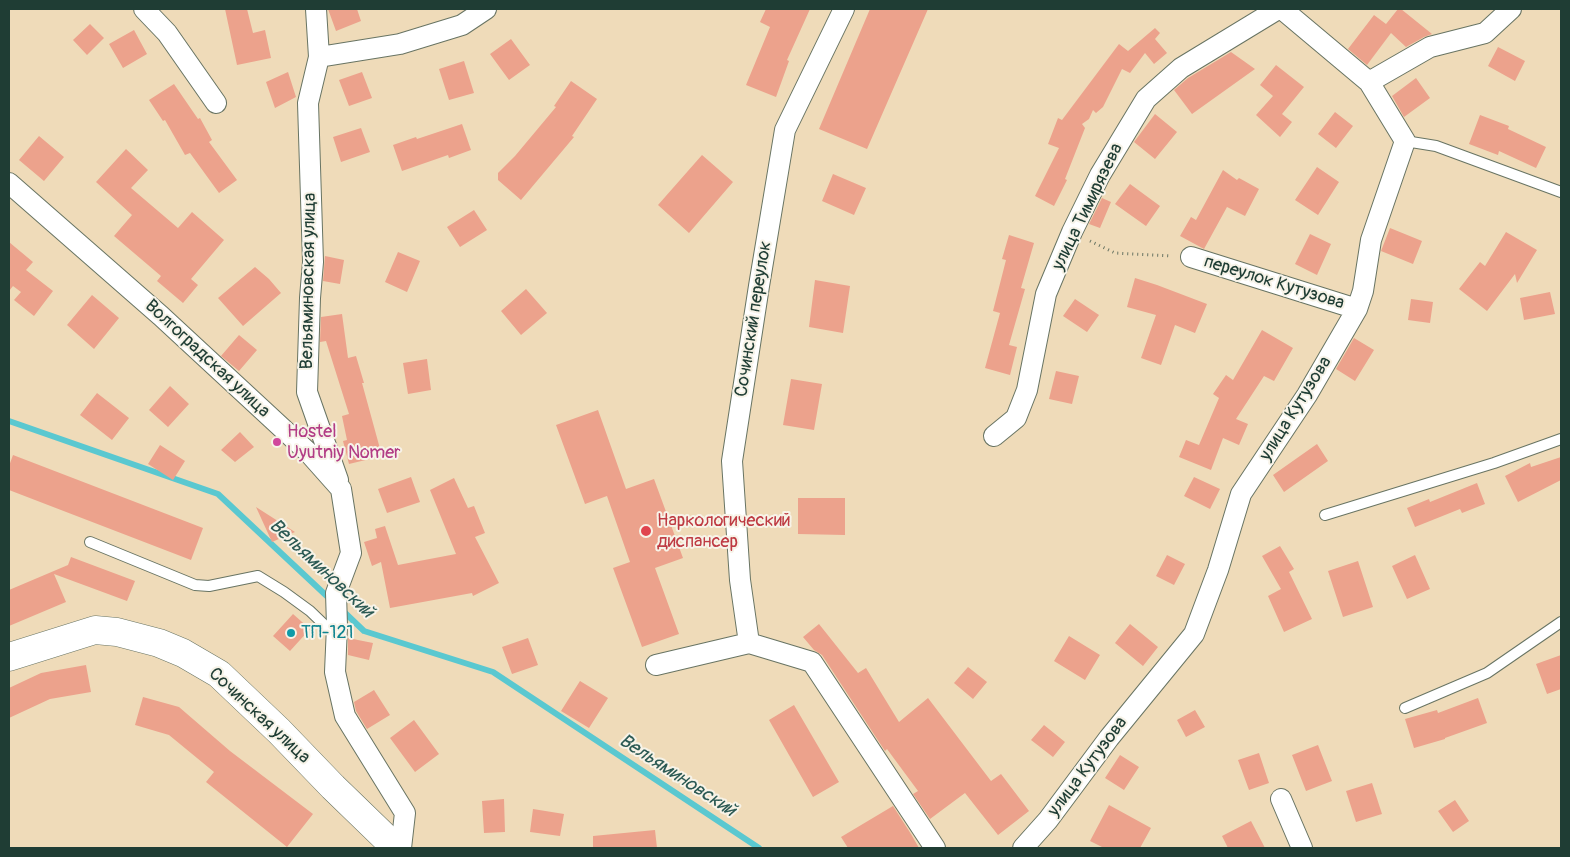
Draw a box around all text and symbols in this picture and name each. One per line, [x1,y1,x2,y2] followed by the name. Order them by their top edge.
[1048,140,1128,274] street label: улица Тимирязева
[297,193,321,369] street label: Вельяминовская улица
[731,240,777,398] street label: Сочинский переулок
[1201,251,1347,315] street label: переулок Кутузова
[140,296,274,422] street label: Волгоградская улица
[1255,353,1337,465] street label: улица Кутузова
[287,421,400,464] place label: Hostel Uyutniy Nomer
[271,436,283,448] marker: Hostel Uyutniy Nomer
[657,510,791,552] place label: Наркологический диспансер
[264,515,378,623] water label: Вельяминовский
[639,524,653,538] marker: Наркологический диспансер
[301,622,354,644] place label: ТП-121
[285,627,297,639] marker: ТП-121
[204,663,314,769] street label: Сочинская улица
[1044,713,1132,821] street label: улица Кутузова
[614,730,740,822] water label: Вельяминовский

